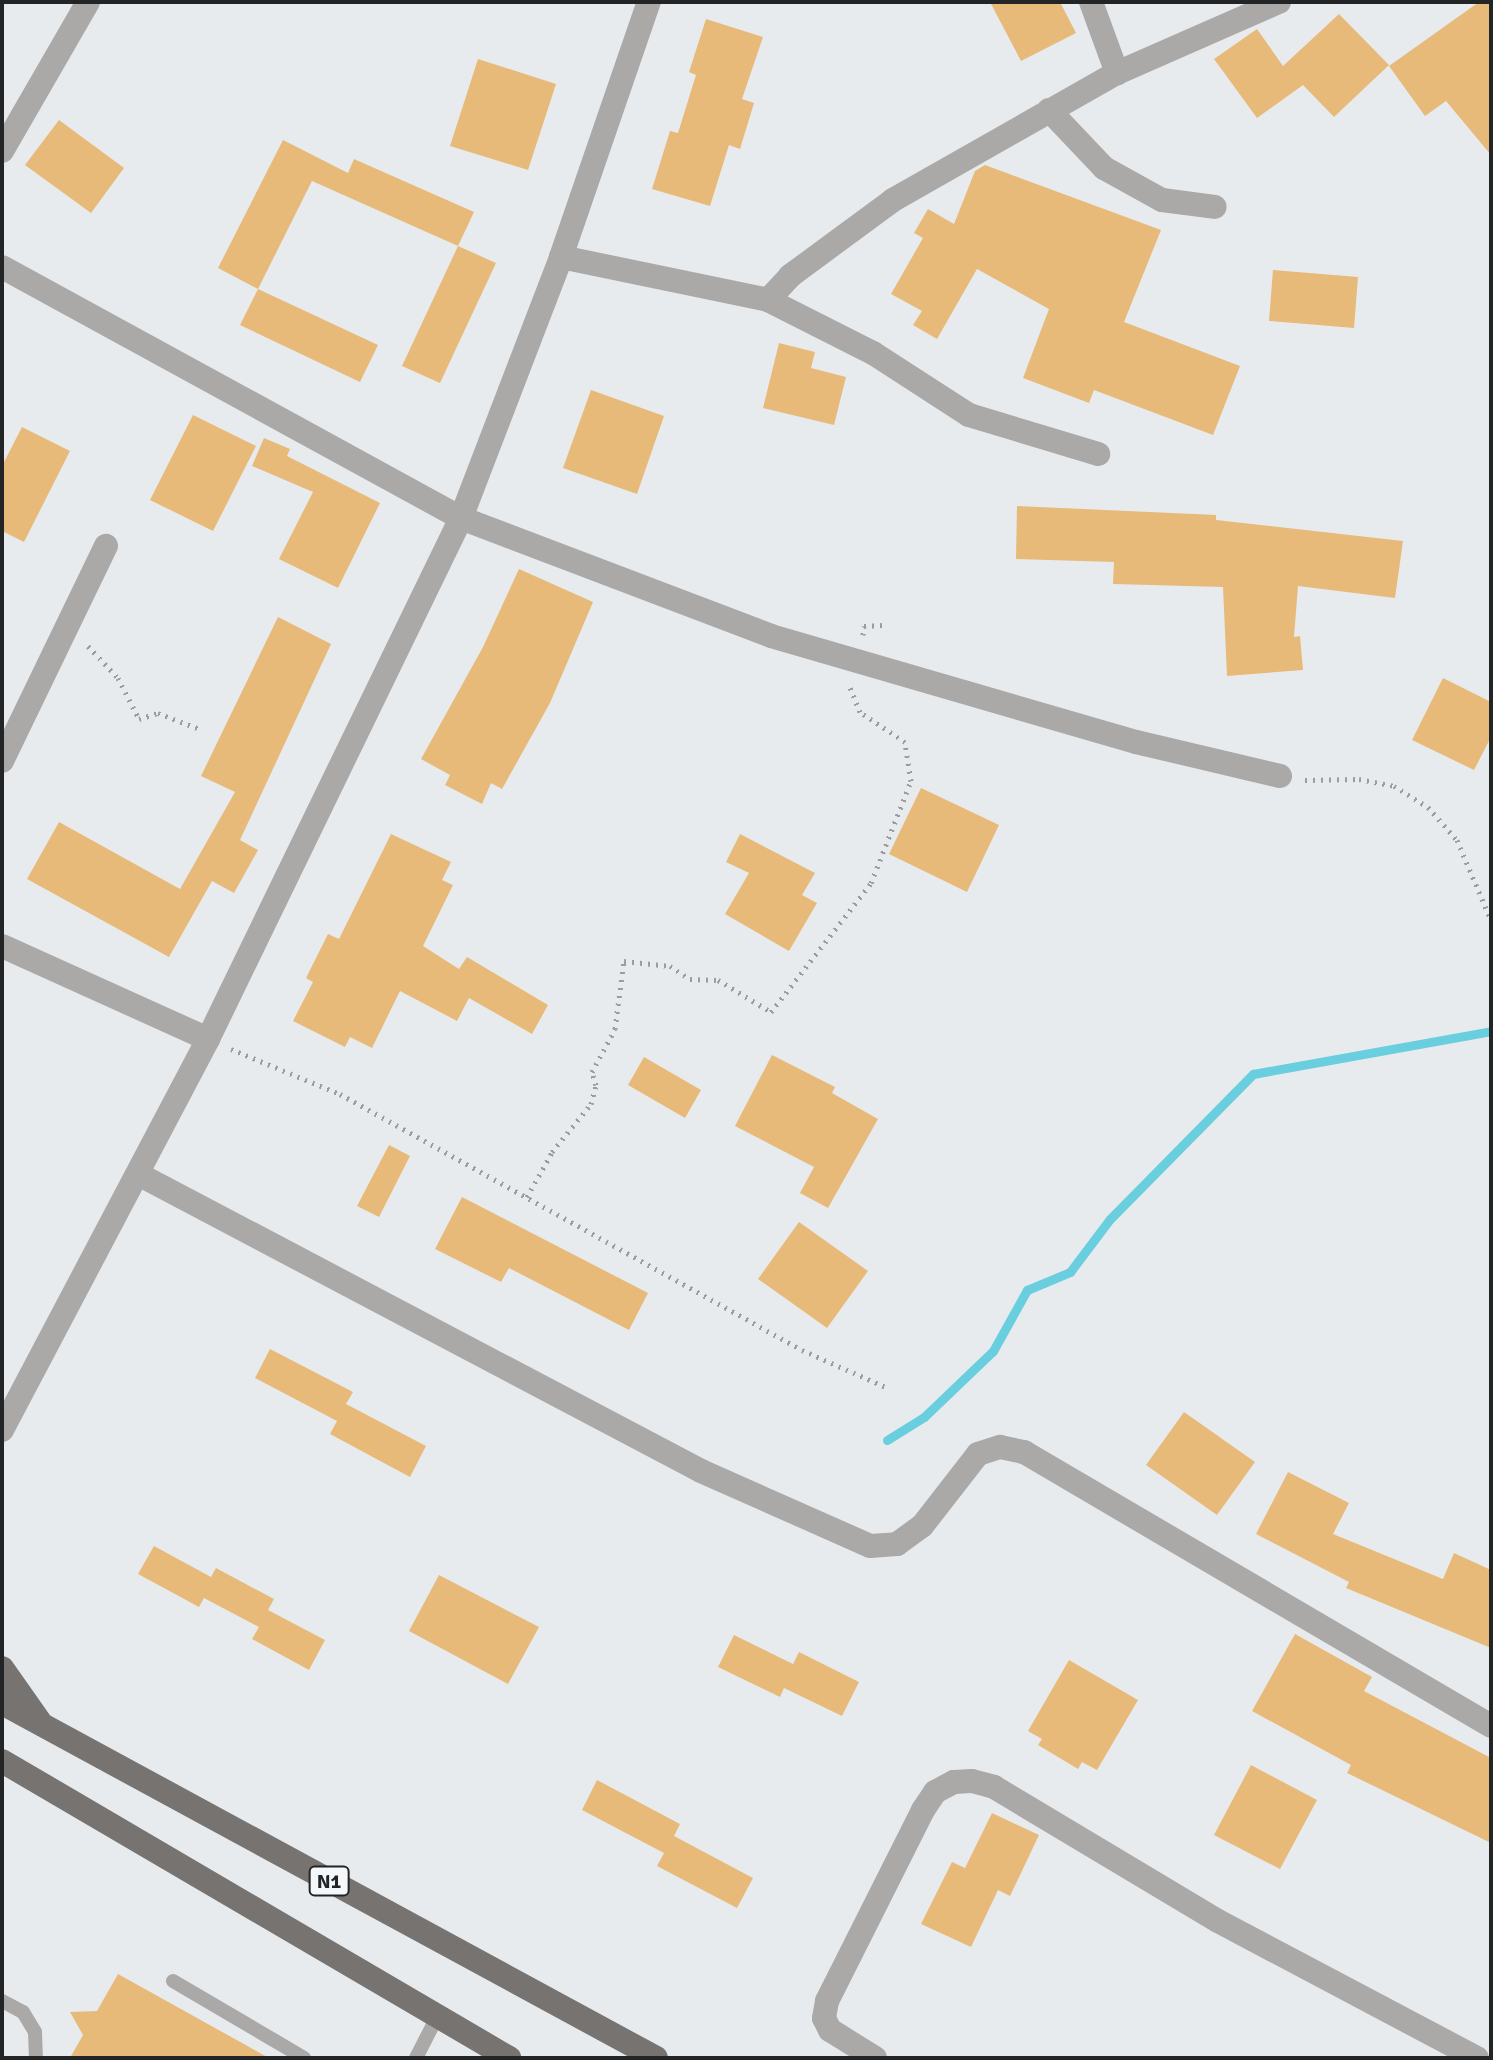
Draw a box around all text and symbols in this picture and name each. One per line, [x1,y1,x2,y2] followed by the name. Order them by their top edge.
[307,1865,351,1897] road number: N1

